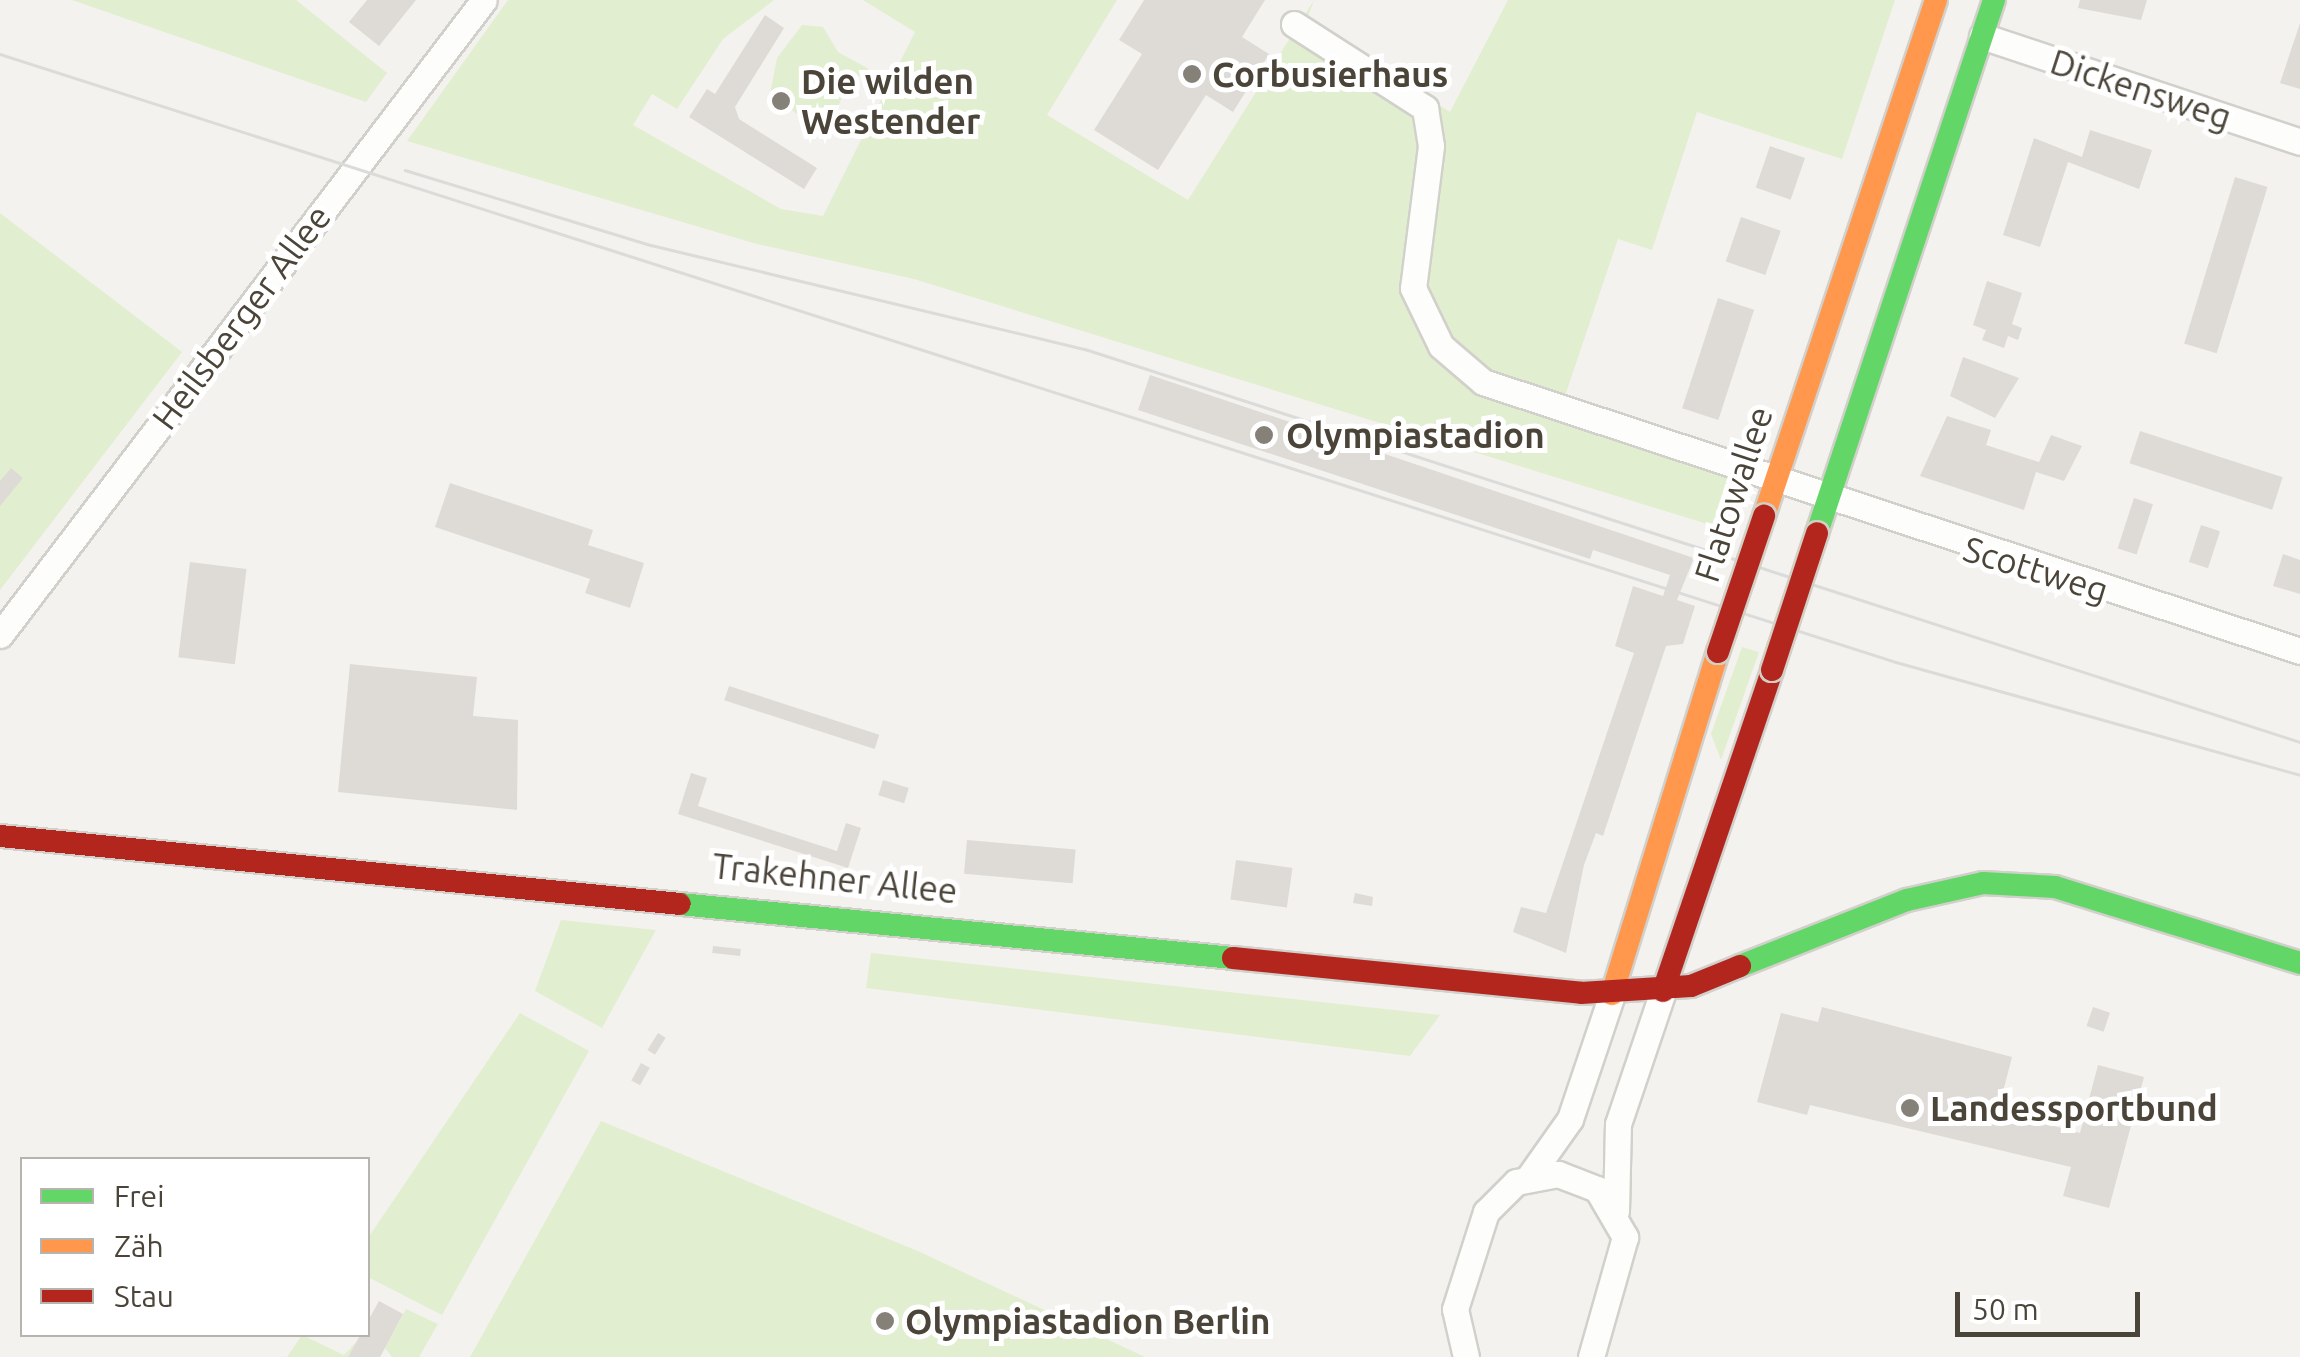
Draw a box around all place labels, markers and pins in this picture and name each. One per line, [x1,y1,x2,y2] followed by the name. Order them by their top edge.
[1212,53,1448,95] place label: Corbusierhaus
[801,60,980,142] place label: Die wilden Westender
[1181,63,1203,85] marker: Corbusierhaus
[770,90,792,112] marker: Die wilden Westender
[1286,414,1545,456] place label: Olympiastadion
[1251,422,1277,448] marker: Olympiastadion
[1930,1087,2218,1129] place label: Landessportbund
[1899,1097,1921,1119] marker: Landessportbund
[905,1300,1270,1342] place label: Olympiastadion Berlin
[874,1310,896,1332] marker: Olympiastadion Berlin

